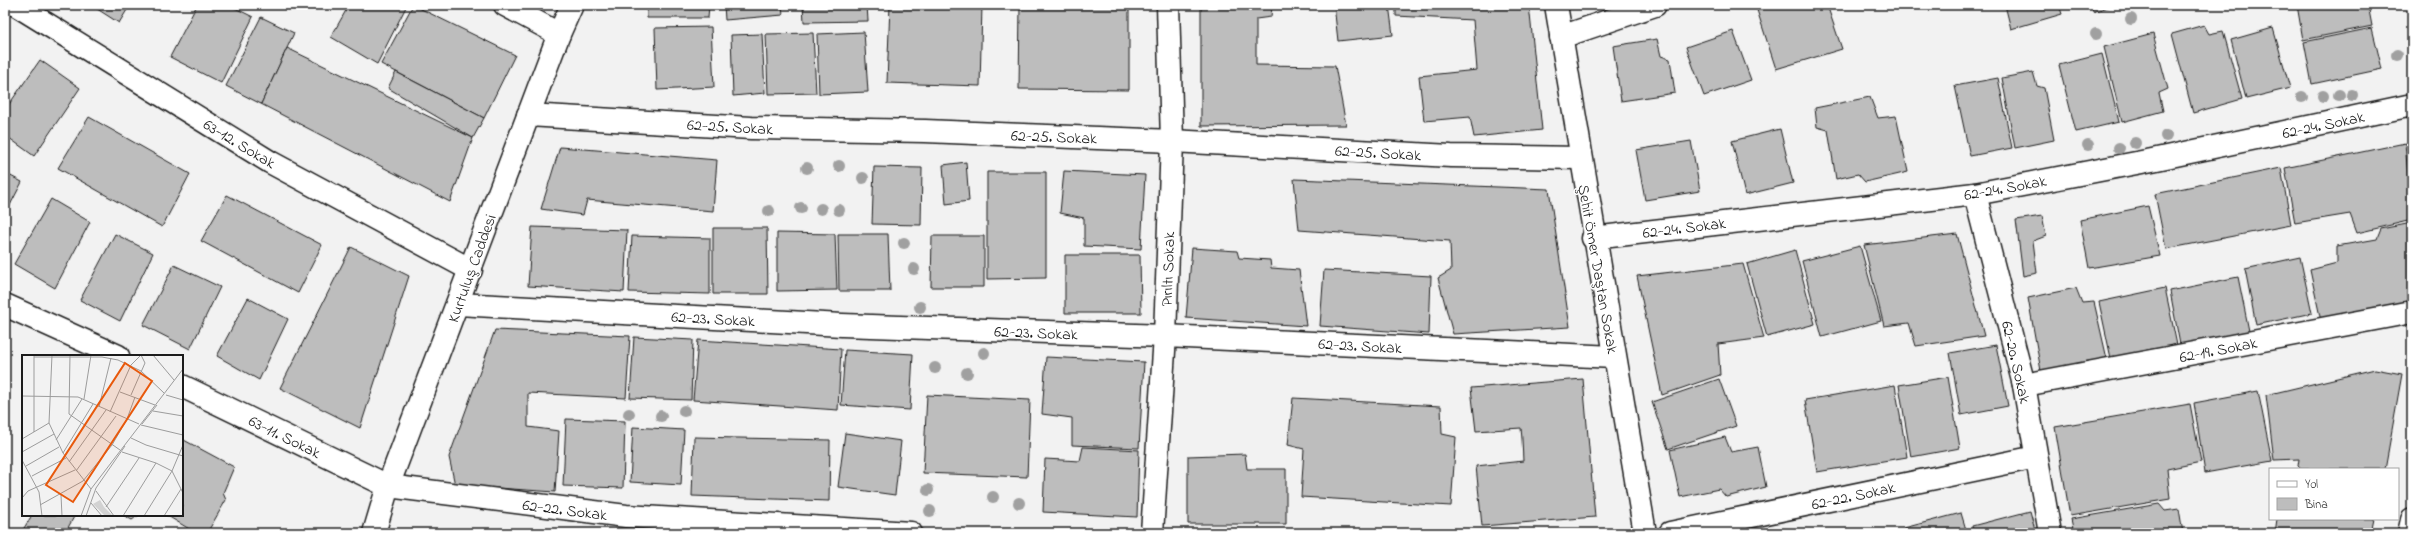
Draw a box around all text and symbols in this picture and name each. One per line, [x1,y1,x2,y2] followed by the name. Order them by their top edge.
[2280,105,2368,146] street label: 62-24. Sokak
[198,114,281,176] street label: 63-12. Sokak
[686,114,775,142] street label: 62-25. Sokak
[1010,125,1098,152] street label: 62-25. Sokak
[1334,140,1423,168] street label: 62-25. Sokak
[1962,170,2050,208] street label: 62-24. Sokak
[1570,183,1624,357] street label: Şehit Ömer Daştan Sokak
[442,211,504,326] street label: Kurtuluş Caddesi
[1641,212,1728,246] street label: 62-24. Sokak
[1156,230,1182,307] street label: Pırıltı Sokak
[671,306,756,334] street label: 62-23. Sokak
[1994,319,2036,407] street label: 62-20. Sokak
[994,321,1079,347] street label: 62-23. Sokak
[2177,331,2260,370] street label: 62-19. Sokak
[1318,333,1403,361] street label: 62-23. Sokak
[22,355,183,516] inset map
[244,410,325,466] street label: 63-11. Sokak
[2269,468,2399,520] legend
[1809,476,1898,518] street label: 62-22. Sokak
[2305,476,2318,494] text: Yol
[521,494,609,528] street label: 62-22. Sokak
[2304,496,2328,514] text: Bina

